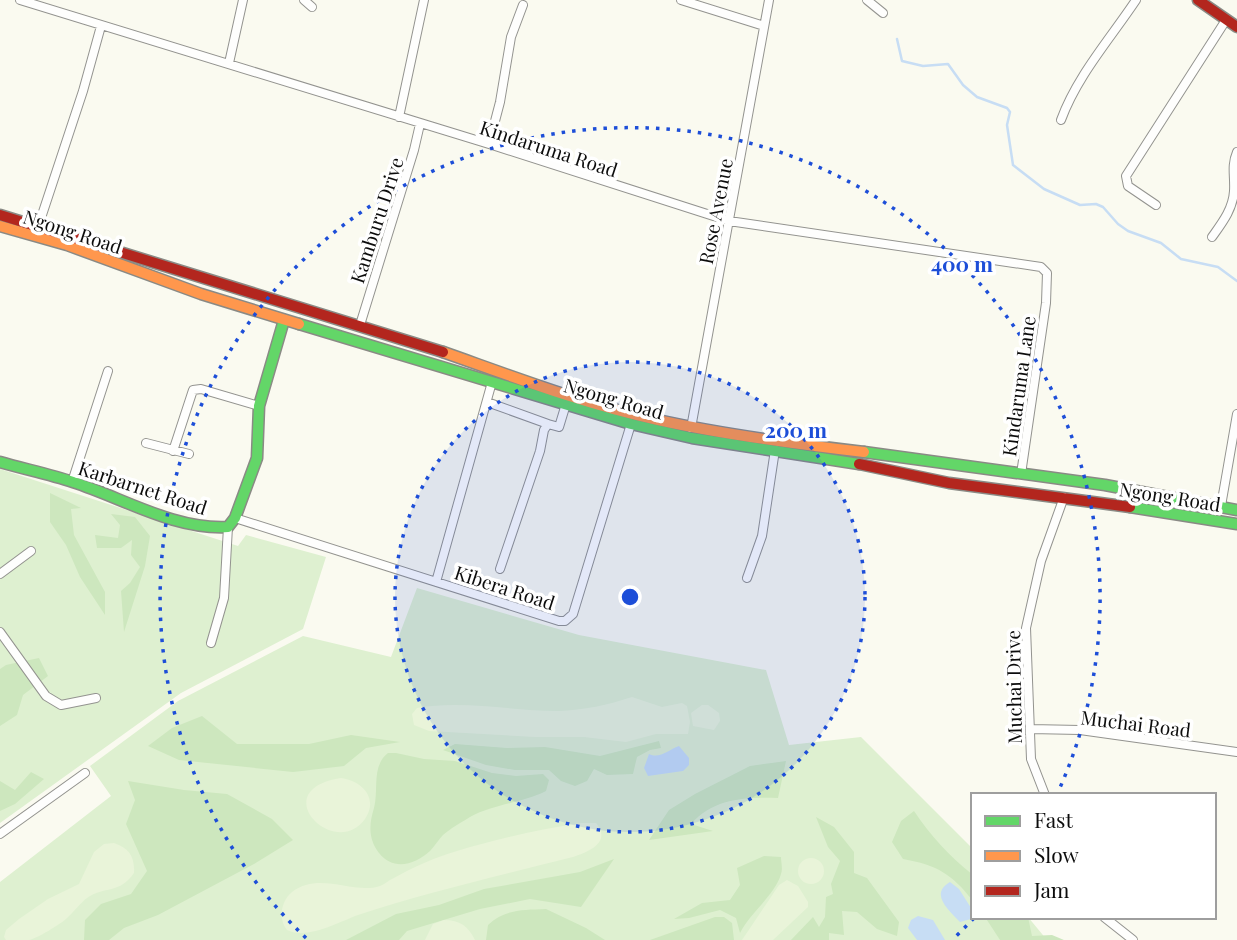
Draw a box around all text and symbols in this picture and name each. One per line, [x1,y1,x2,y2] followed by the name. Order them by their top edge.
[477,113,621,183] street label: Kindaruma Road
[343,154,409,286] street label: Kamburu Drive
[692,156,738,266] street label: Rose Avenue
[20,203,126,259] street label: Ngong Road
[931,249,993,277] text: 400 m
[995,314,1041,458] street label: Kindaruma Lane
[561,371,667,425] street label: Ngong Road
[765,415,827,443] text: 200 m
[75,454,211,520] street label: Karbarnet Road
[1117,475,1223,517] street label: Ngong Road
[452,559,558,615] street label: Kibera Road
[618,585,642,609] centre of rings
[999,630,1027,744] street label: Muchai Drive
[1079,703,1193,743] street label: Muchai Road
[971,793,1216,919] legend
[1034,805,1073,833] text: Fast
[1034,840,1079,868] text: Slow
[1033,875,1070,903] text: Jam

